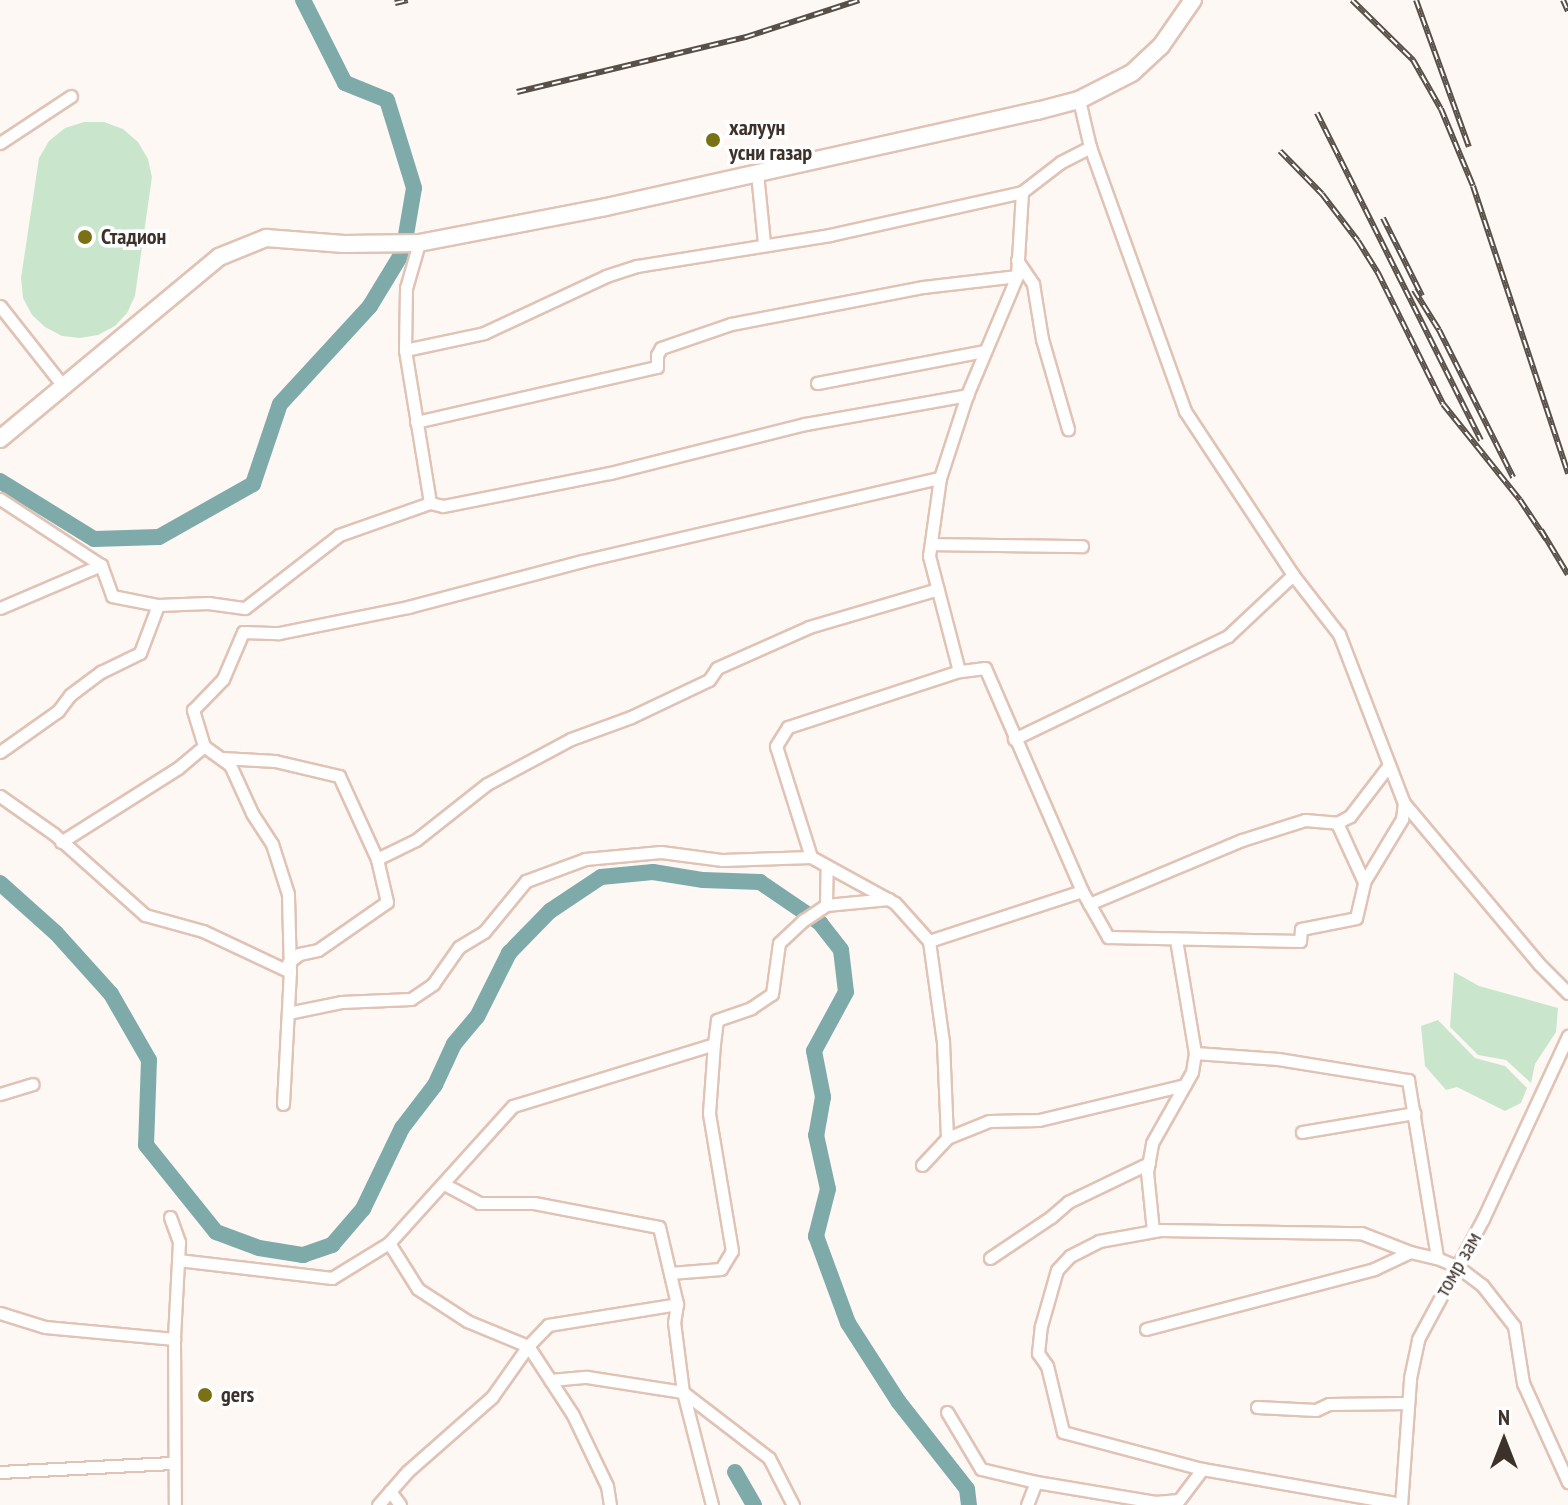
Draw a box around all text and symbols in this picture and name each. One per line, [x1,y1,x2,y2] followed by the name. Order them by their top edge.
[729,114,812,166] place label: халуун усни газар
[704,131,722,149] marker: халуун усни газар
[101,224,166,250] place label: Стадион
[76,228,94,246] marker: Стадион
[1429,1227,1487,1301] street label: томр зам
[221,1382,254,1408] place label: gers
[196,1386,214,1404] marker: gers
[1464,1401,1544,1481] north arrow
[1498,1403,1510,1431] text: N

